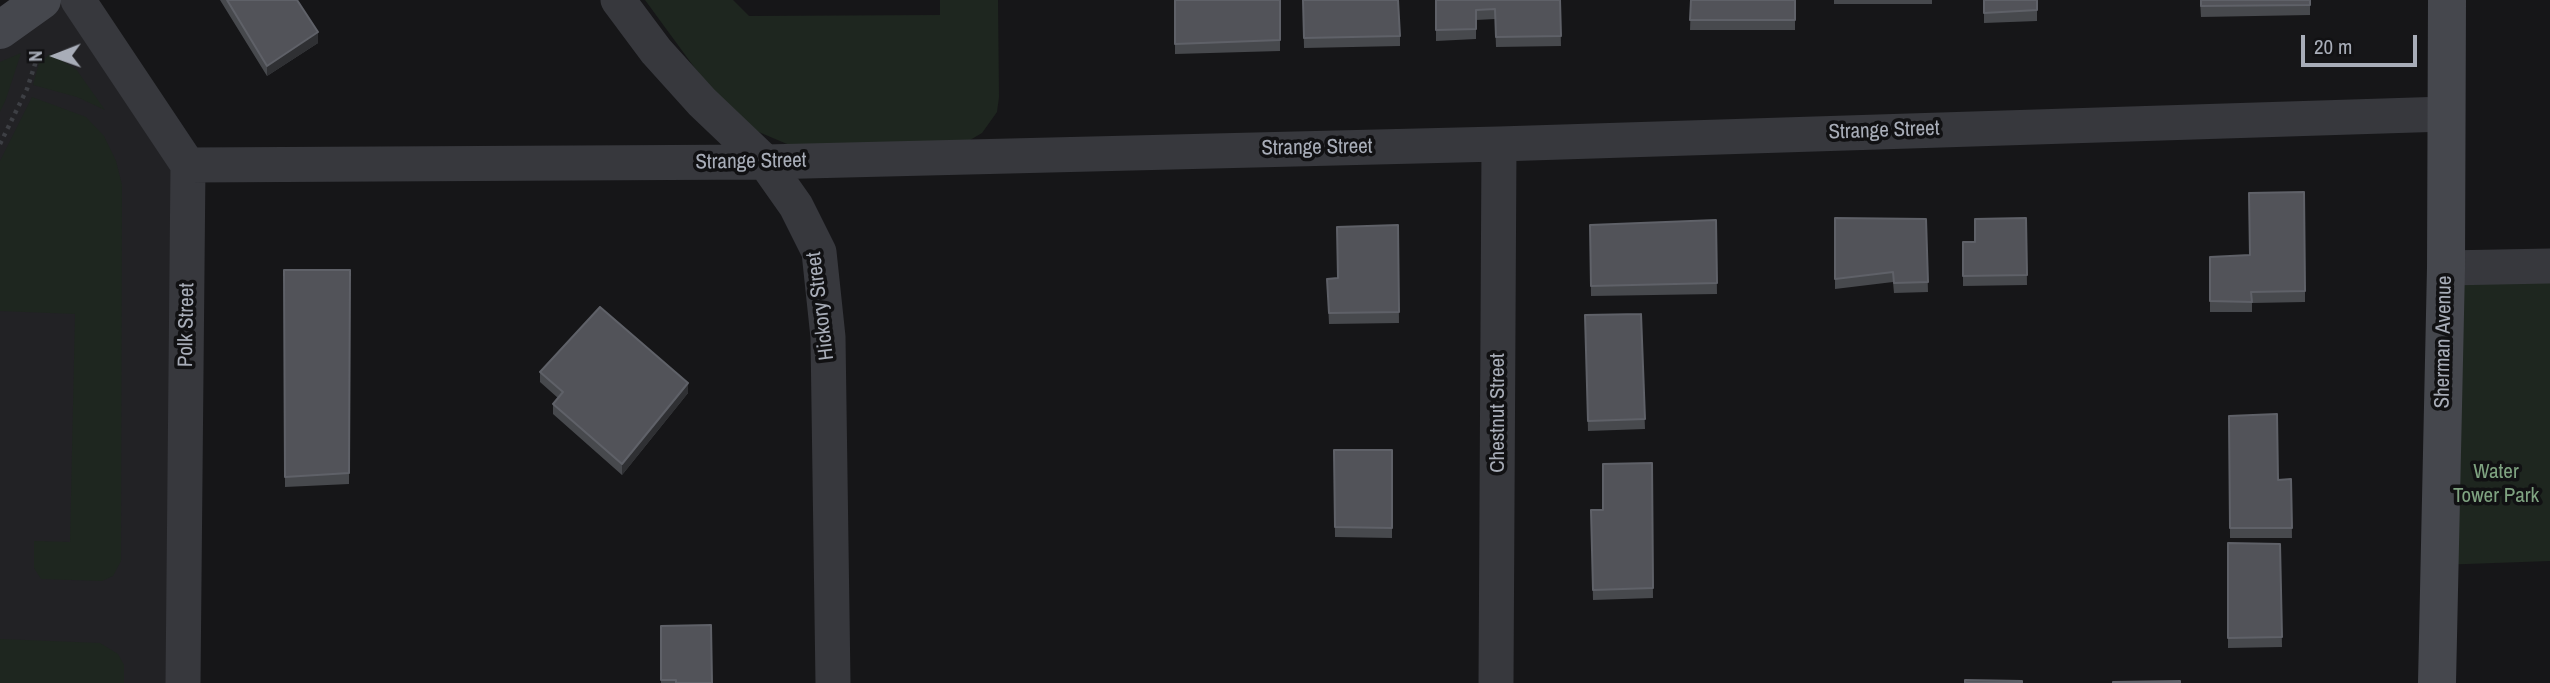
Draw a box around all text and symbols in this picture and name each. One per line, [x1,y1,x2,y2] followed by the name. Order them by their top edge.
[21,21,91,91] north arrow
[2305,21,2420,65] scale bar
[2314,32,2352,61] text: 20 m
[22,51,48,62] text: N
[1828,116,1940,146] street label: Strange Street
[1261,134,1373,162] street label: Strange Street
[695,148,807,176] street label: Strange Street
[802,250,840,362] street label: Hickory Street
[2430,275,2458,409] street label: Sherman Avenue
[174,283,200,367] street label: Polk Street
[1485,353,1511,473] street label: Chestnut Street
[2453,459,2539,509] park label: Water Tower Park

